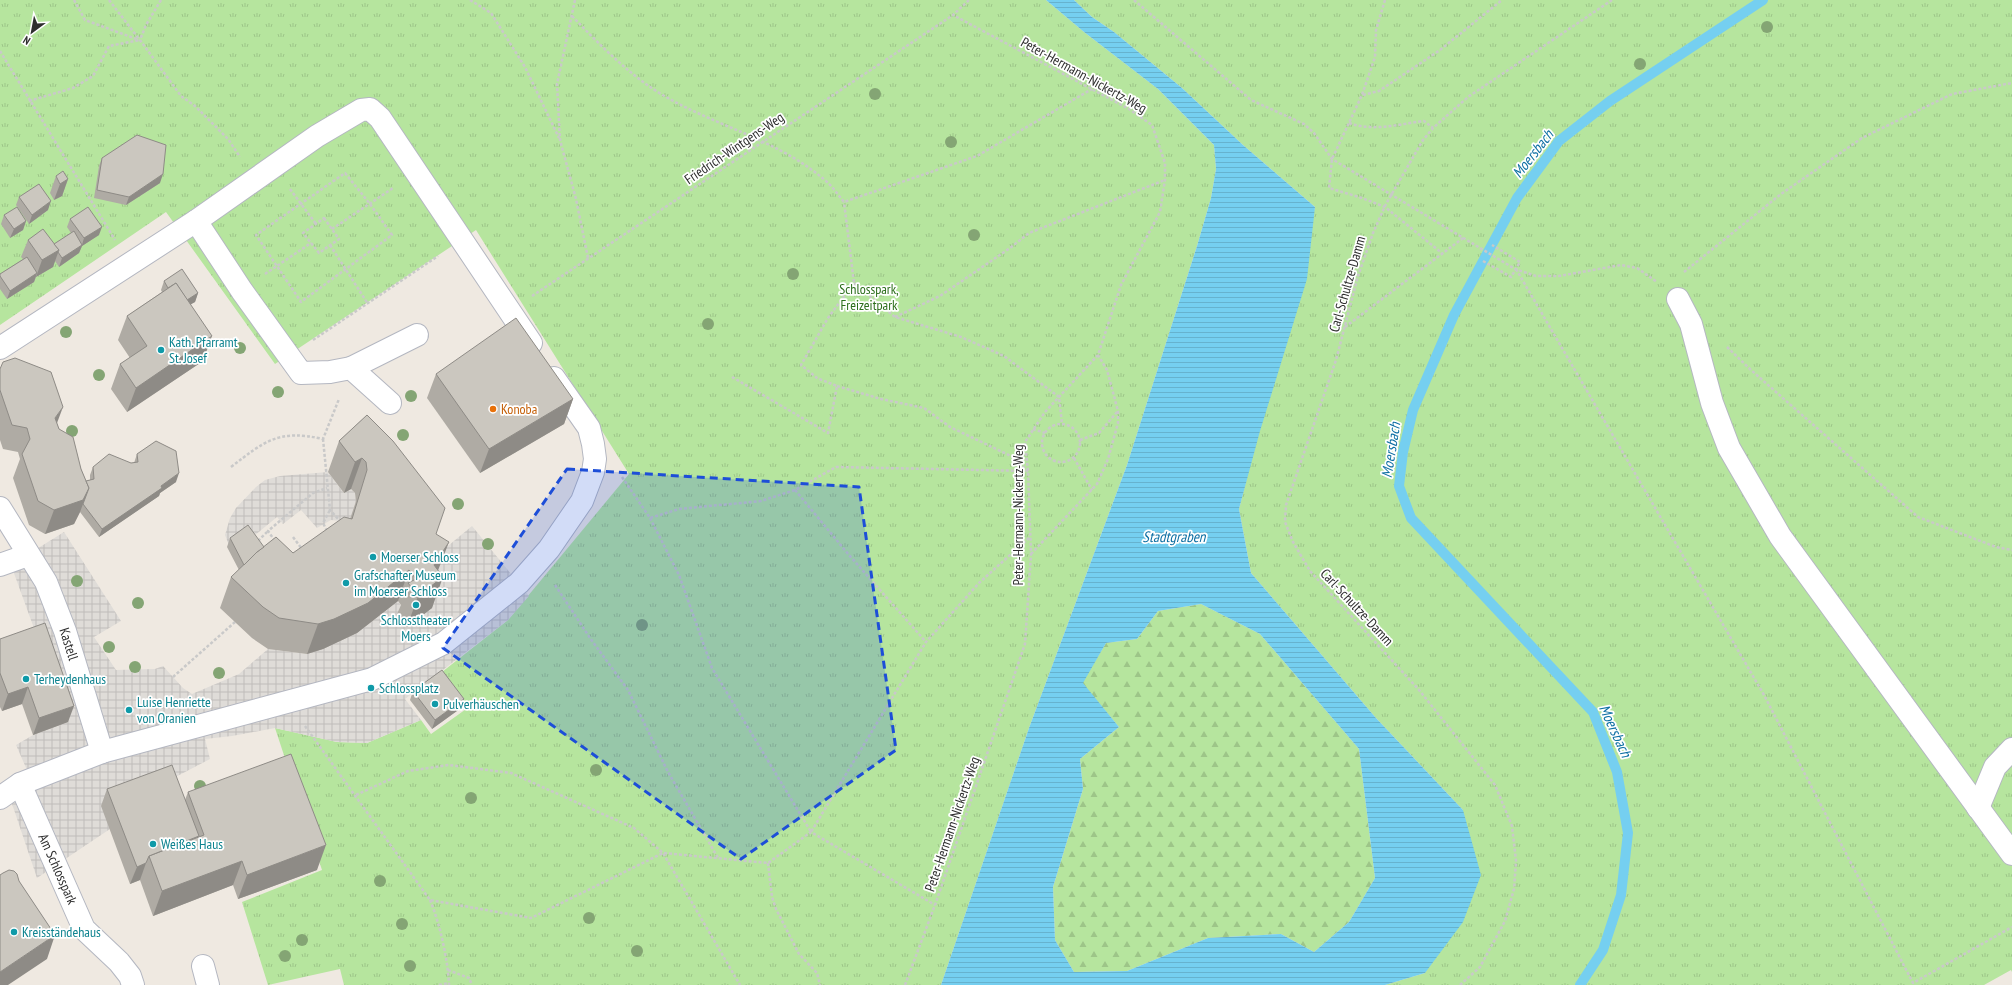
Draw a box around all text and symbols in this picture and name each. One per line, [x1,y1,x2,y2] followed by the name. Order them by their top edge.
[12,12,52,52] north arrow
[20,33,33,48] text: N
[1018,33,1150,117] street label: Peter-Hermann-Nickertz-Weg
[681,108,787,188] street label: Friedrich-Wintgens-Weg
[1508,125,1558,182] water label: Moersbach
[1325,234,1369,334] street label: Carl-Schultze-Damm
[839,280,899,314] park label: Schlosspark, Freizeitpark
[169,333,238,367] place label: Kath. Pfarramt St. Josef
[156,345,166,355] marker: Kath. Pfarramt St. Josef
[501,400,537,418] place label: Konoba
[488,404,498,414] marker: Konoba
[1377,419,1404,479] water label: Moersbach
[1009,444,1027,586] street label: Peter-Hermann-Nickertz-Weg
[1143,527,1207,546] water label: Stadtgraben
[381,548,459,566] place label: Moerser Schloss
[368,552,378,562] marker: Moerser Schloss
[1317,565,1397,649] street label: Carl-Schultze-Damm
[354,566,456,600] place label: Grafschafter Museum im Moerser Schloss
[341,578,351,588] marker: Grafschafter Museum im Moerser Schloss
[411,600,421,610] marker: Schlosstheater Moers
[381,611,451,645] place label: Schlosstheater Moers
[55,626,83,663] street label: Kastell
[34,670,106,688] place label: Terheydenhaus
[21,674,31,684] marker: Terheydenhaus
[379,679,439,697] place label: Schlossplatz
[366,683,376,693] marker: Schlossplatz
[137,693,211,727] place label: Luise Henriette von Oranien
[443,695,519,713] place label: Pulverhäuschen
[430,699,440,709] marker: Pulverhäuschen
[1595,701,1636,761] water label: Moersbach
[124,705,134,715] marker: Luise Henriette von Oranien
[921,754,983,894] street label: Peter-Hermann-Nickertz-Weg
[34,831,82,908] street label: Am Schlosspark
[161,835,223,853] place label: Weißes Haus
[148,839,158,849] marker: Weißes Haus
[22,923,101,941] place label: Kreisständehaus
[9,927,19,937] marker: Kreisständehaus

